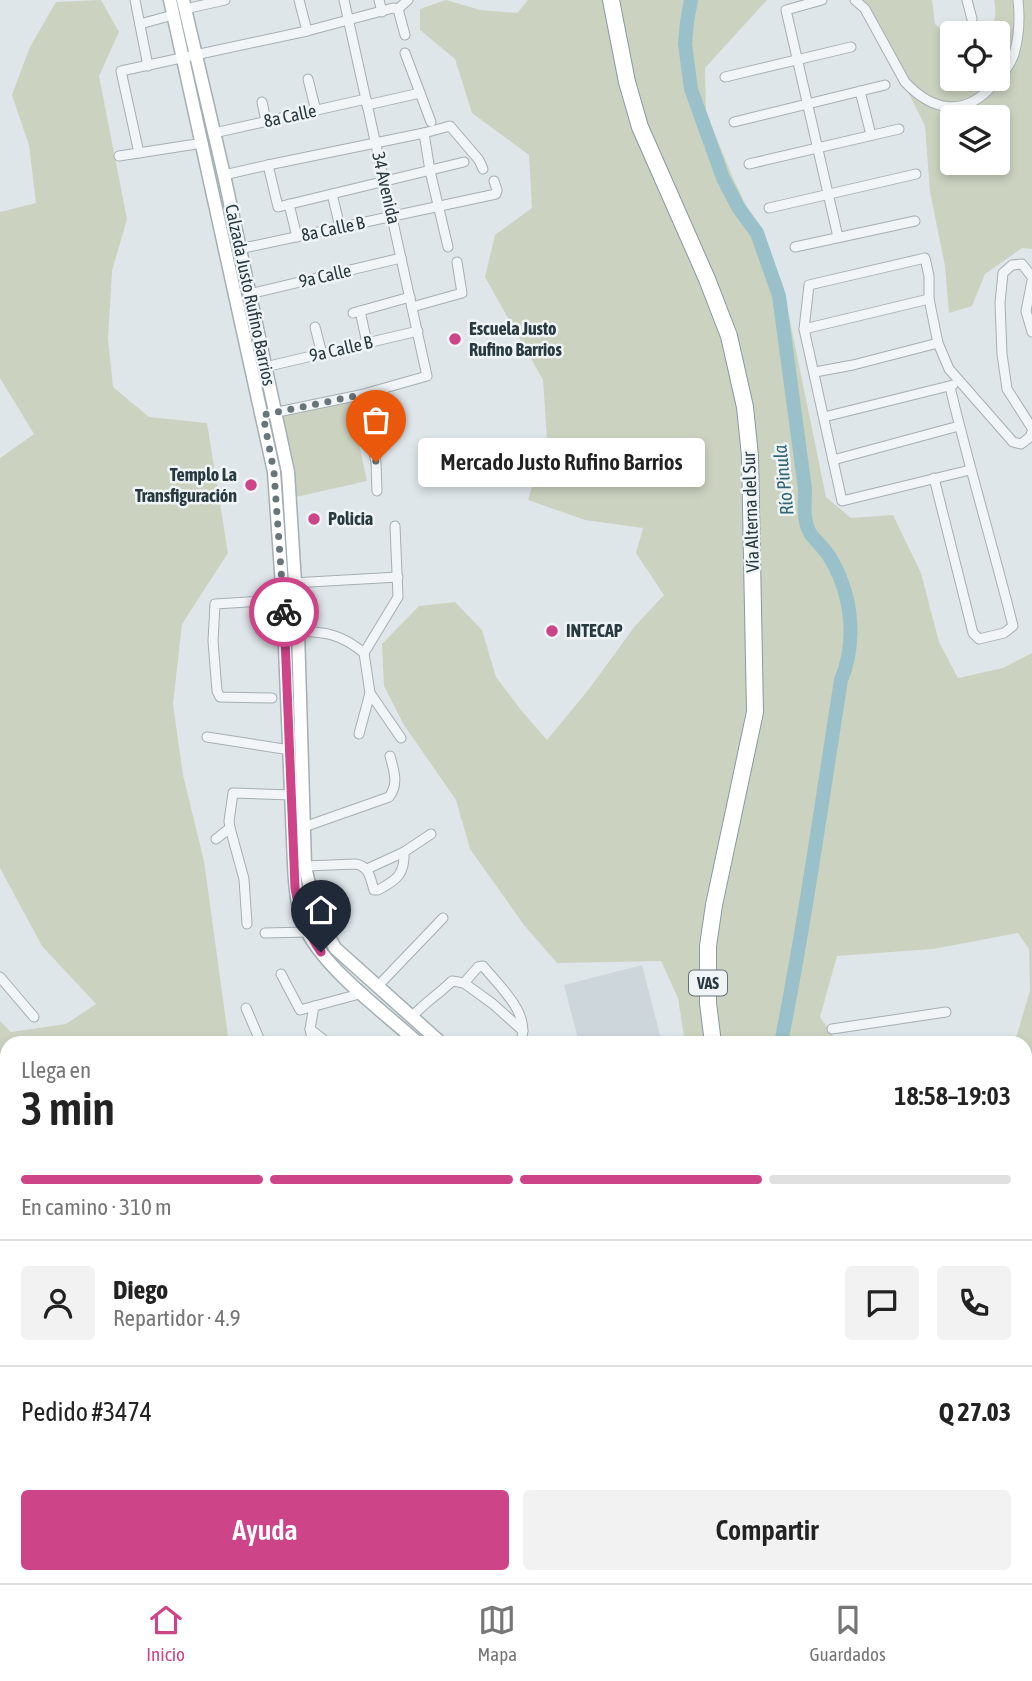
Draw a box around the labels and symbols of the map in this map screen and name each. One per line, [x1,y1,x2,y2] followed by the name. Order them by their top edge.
[262,100,318,131] street label: 8a Calle
[368,150,405,226] street label: 34 Avenida
[221,202,280,388] street label: Calzada Justo Rufino Barrios
[299,211,367,245] street label: 8a Calle B
[297,259,353,292] street label: 9a Calle
[469,318,563,360] place label: Escuela Justo Rufino Barrios
[307,331,375,366] street label: 9a Calle B
[447,331,463,347] marker: Escuela Justo Rufino Barrios
[346,390,406,462] pin
[418,438,705,486] callout: Mercado Justo Rufino Barrios
[768,444,798,516] water label: Río Pinula
[738,451,763,573] street label: Vía Alterna del Sur
[135,464,237,506] place label: Templo La Transfiguración
[243,477,259,493] marker: Templo La Transfiguración
[328,508,373,529] place label: Policia
[306,511,322,527] marker: Policia
[249,577,319,647] courier
[566,620,623,641] place label: INTECAP
[544,623,560,639] marker: INTECAP
[291,880,351,952] pin
[689,970,727,995] road number: VAS

